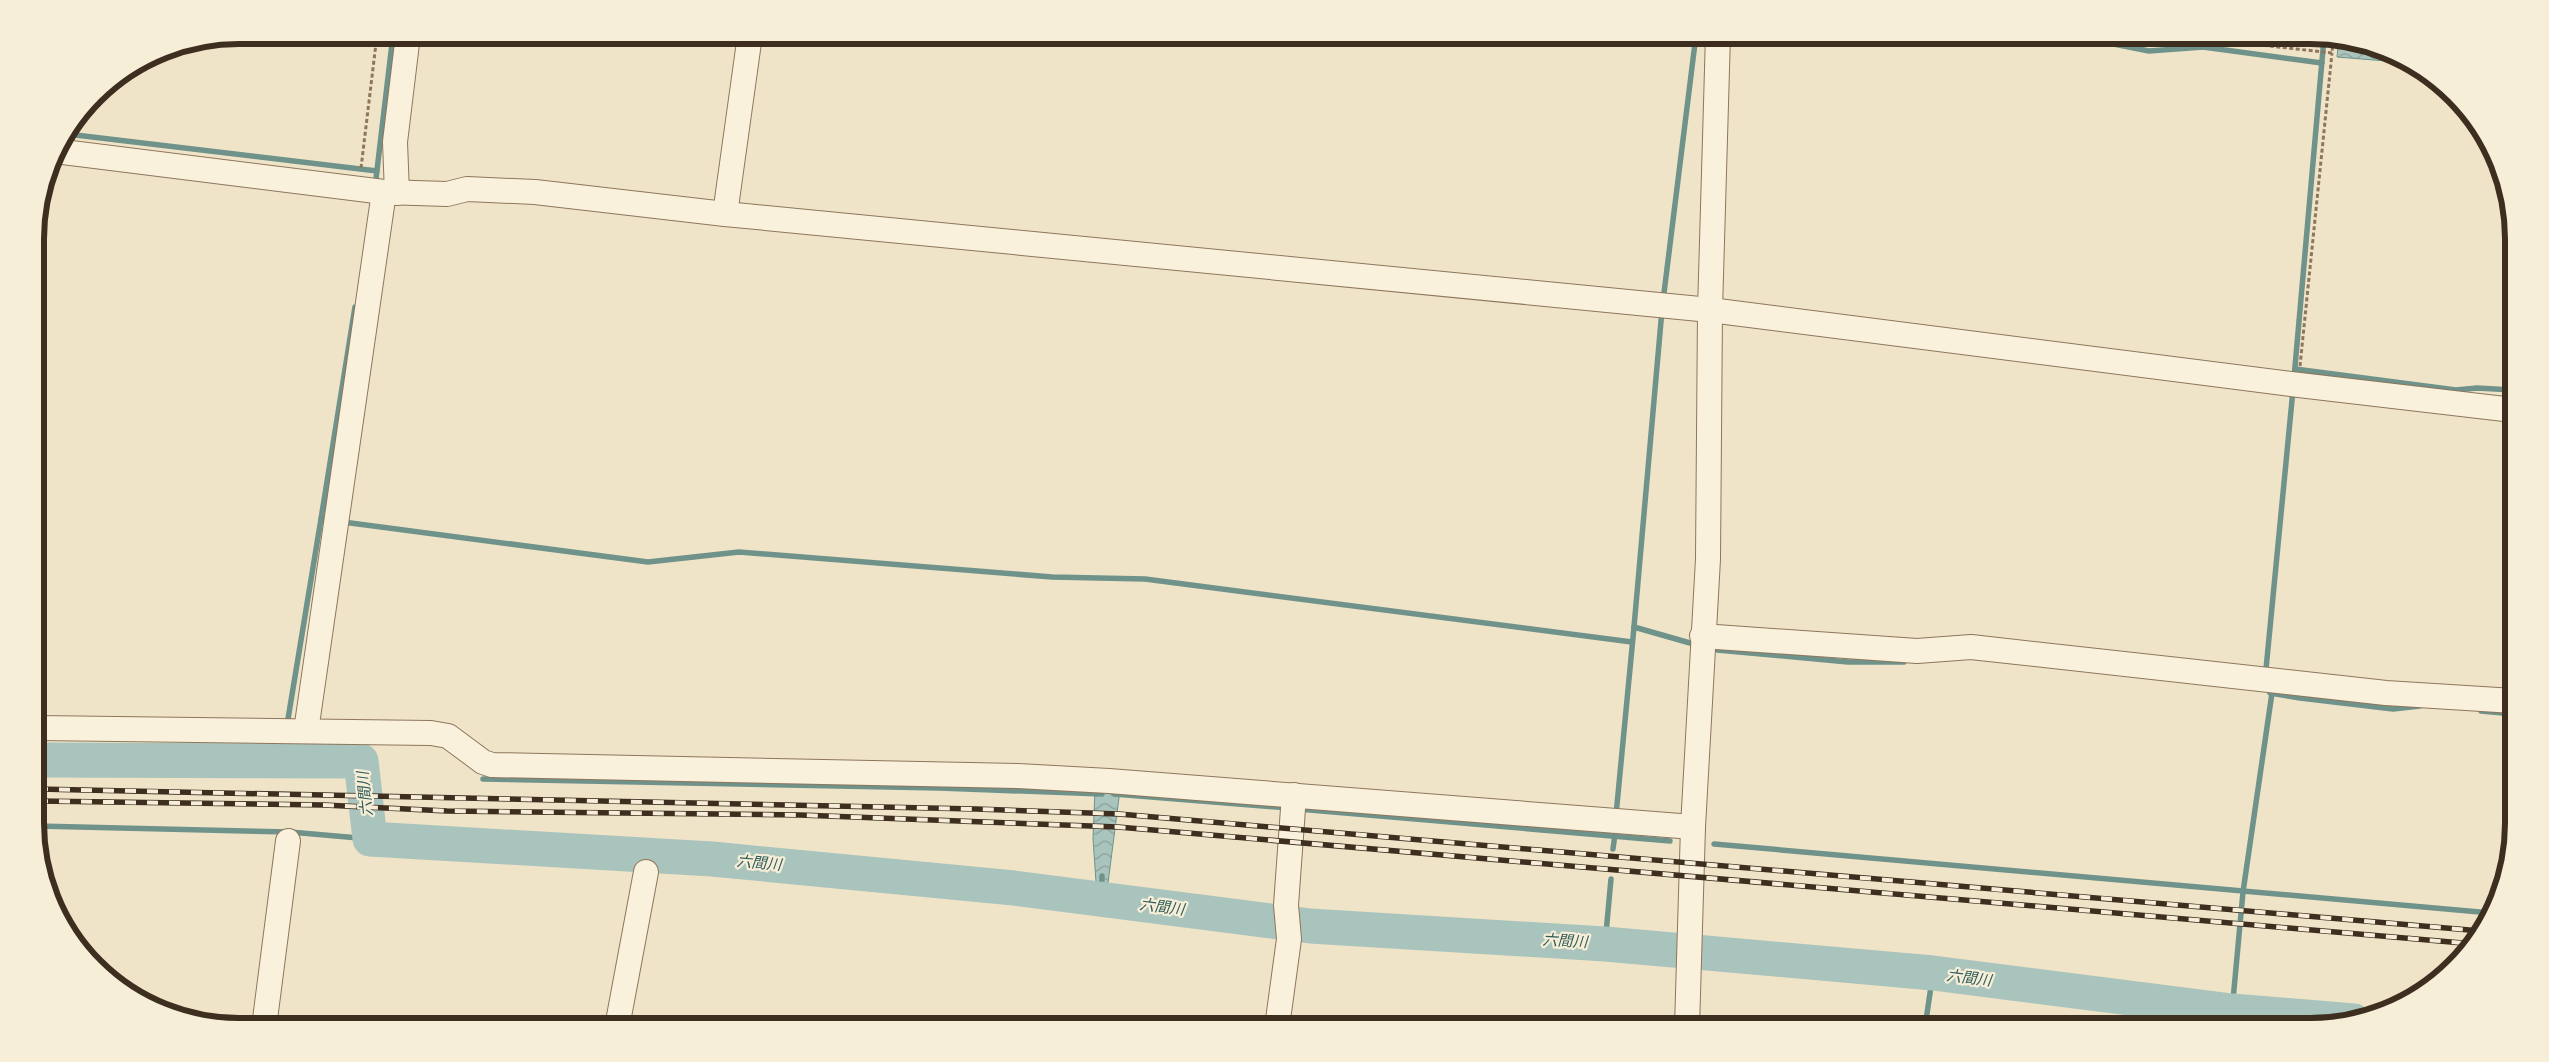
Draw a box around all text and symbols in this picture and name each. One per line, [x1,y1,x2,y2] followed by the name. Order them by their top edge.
[352,769,376,817] water label: 六間川
[736,851,784,874] water label: 六間川
[1139,894,1188,919] water label: 六間川
[1542,930,1590,951] water label: 六間川
[1946,965,1995,990] water label: 六間川

